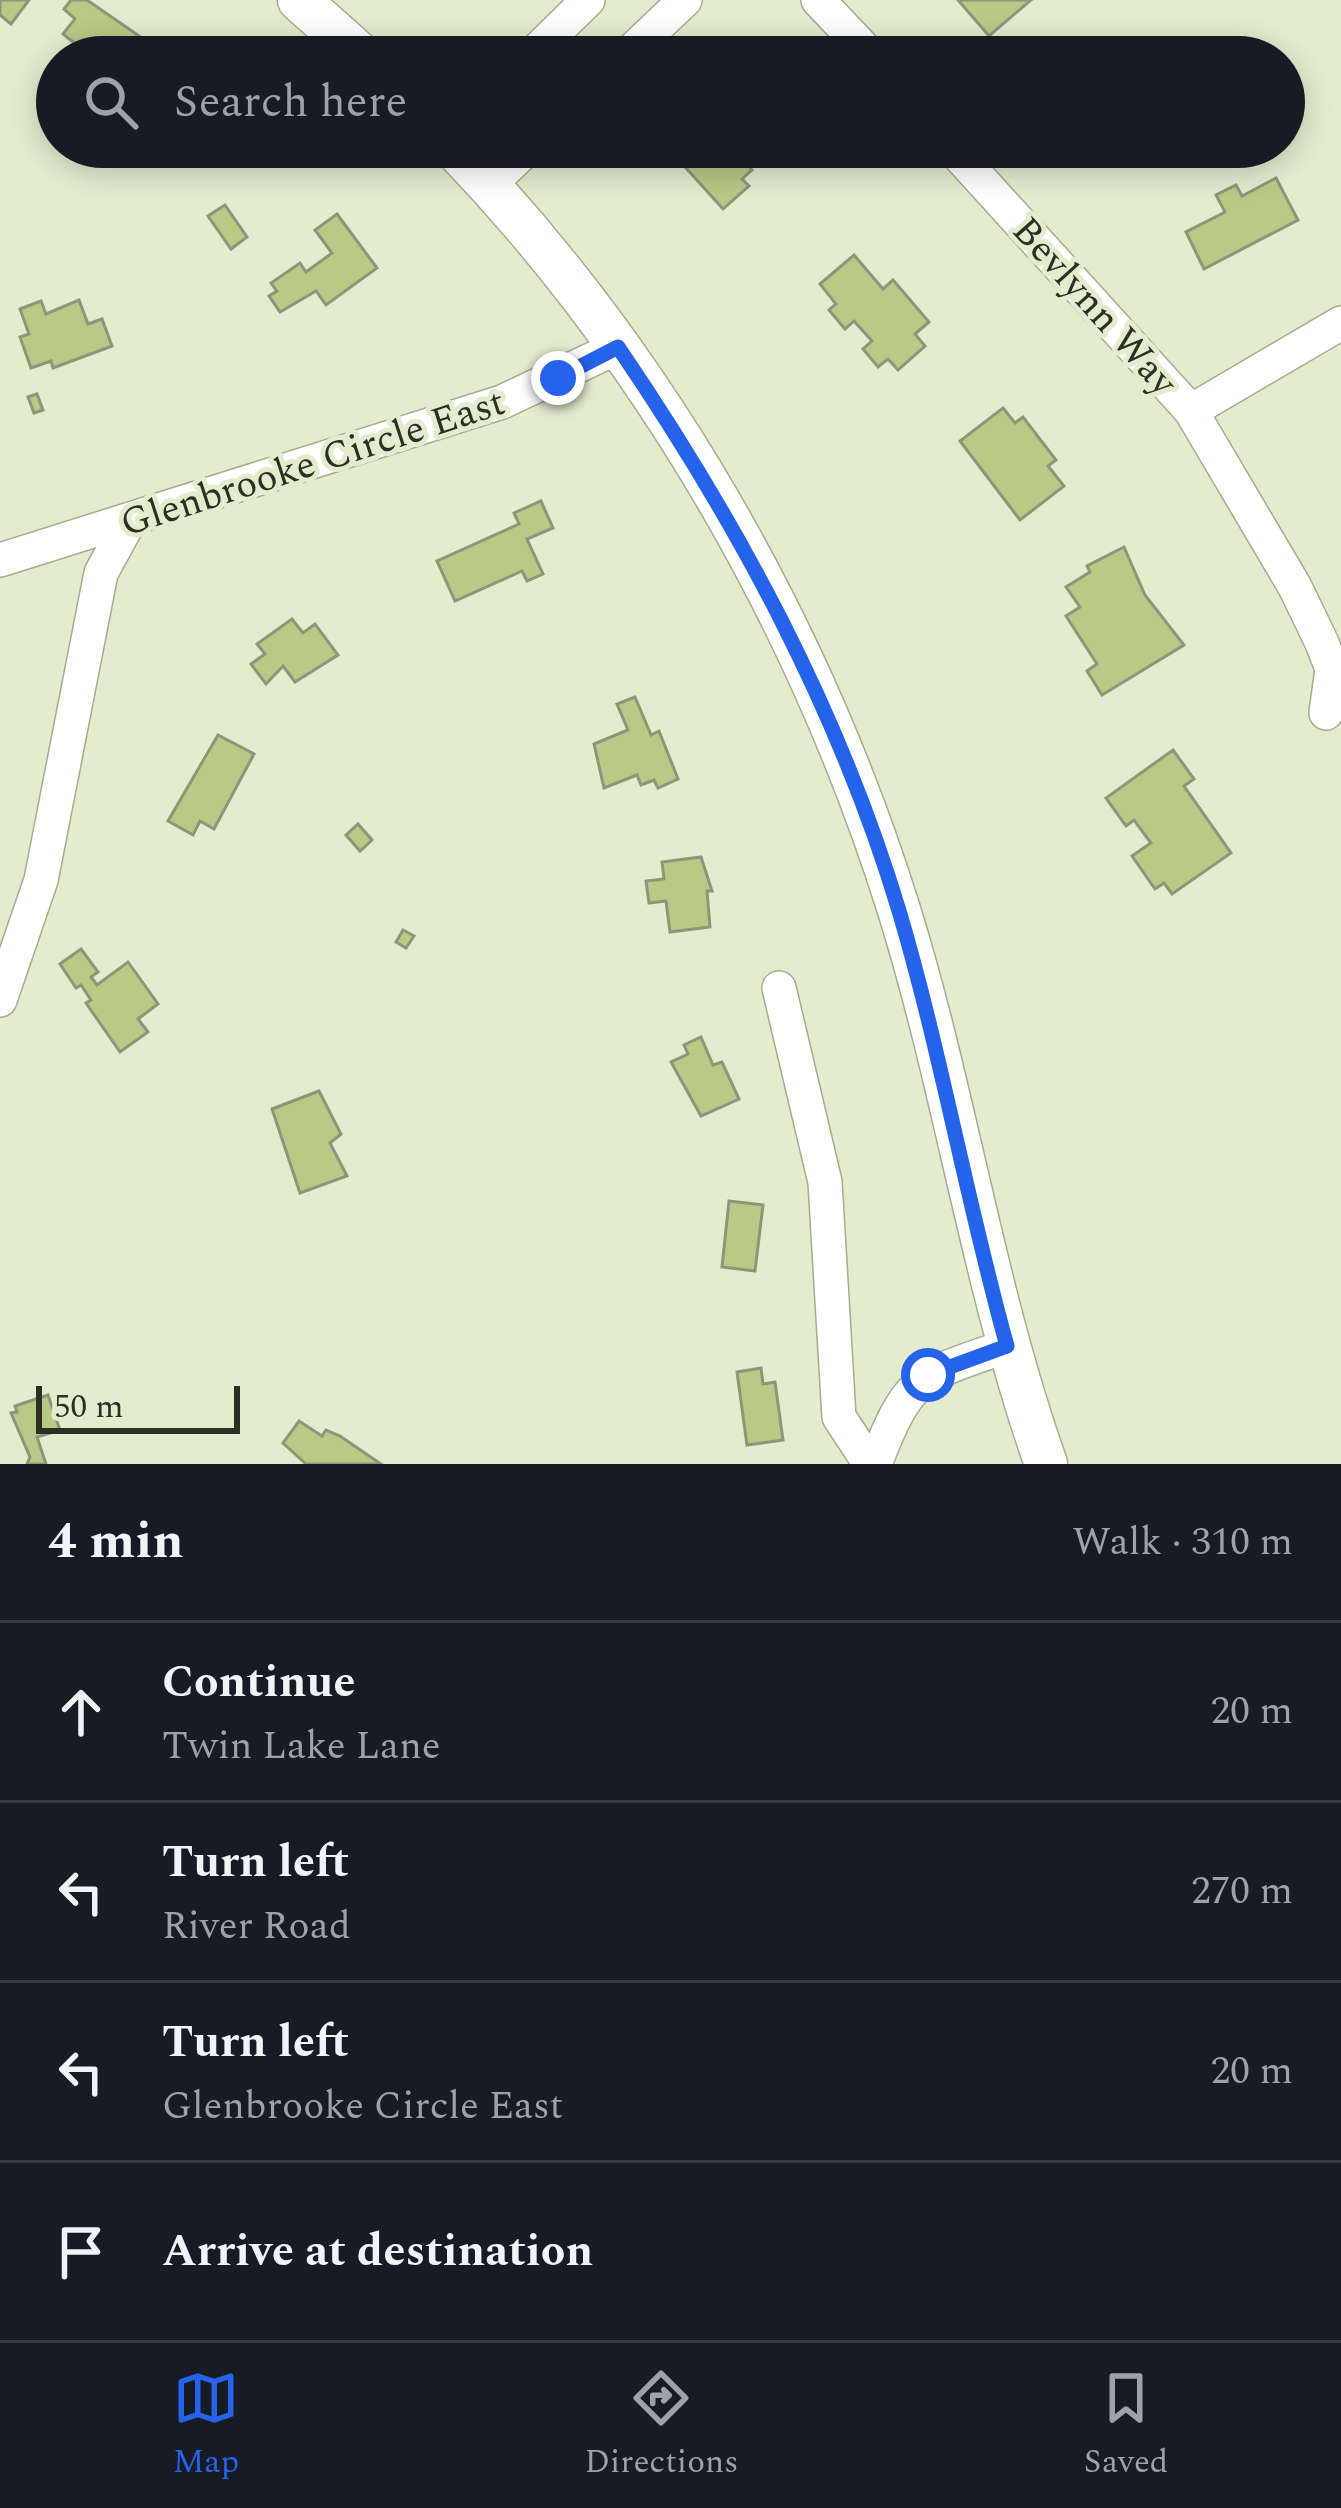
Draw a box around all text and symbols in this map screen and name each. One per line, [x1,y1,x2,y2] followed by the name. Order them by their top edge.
[36,36,1305,168] search box
[174,68,407,137] text: Search here
[78,69,144,135] icon: search
[997,204,1192,411] street label: Bevlynn Way
[531,351,585,405] route end
[113,373,513,553] street label: Glenbrooke Circle East
[901,1348,955,1402] route start
[36,1380,240,1433] scale bar
[54,1382,124,1432] text: 50 m
[48,1503,184,1581] text: 4 min
[1072,1513,1293,1572] text: Walk · 310 m
[162,1648,355,1717] text: Continue
[48,1679,114,1745] icon: ahead
[1211,1682,1293,1741] text: 20 m
[162,1717,441,1776] text: Twin Lake Lane
[162,1828,349,1897] text: Turn left
[48,1859,114,1925] icon: left
[1191,1862,1293,1921] text: 270 m
[162,1897,351,1956] text: River Road
[162,2008,349,2077] text: Turn left
[48,2039,114,2105] icon: left
[1211,2042,1293,2101] text: 20 m
[162,2077,563,2136] text: Glenbrooke Circle East
[162,2217,593,2286] text: Arrive at destination
[48,2219,114,2285] icon: arrive
[173,2365,239,2487] tab: Map
[584,2365,738,2487] tab: Directions
[1084,2365,1168,2487] tab: Saved

